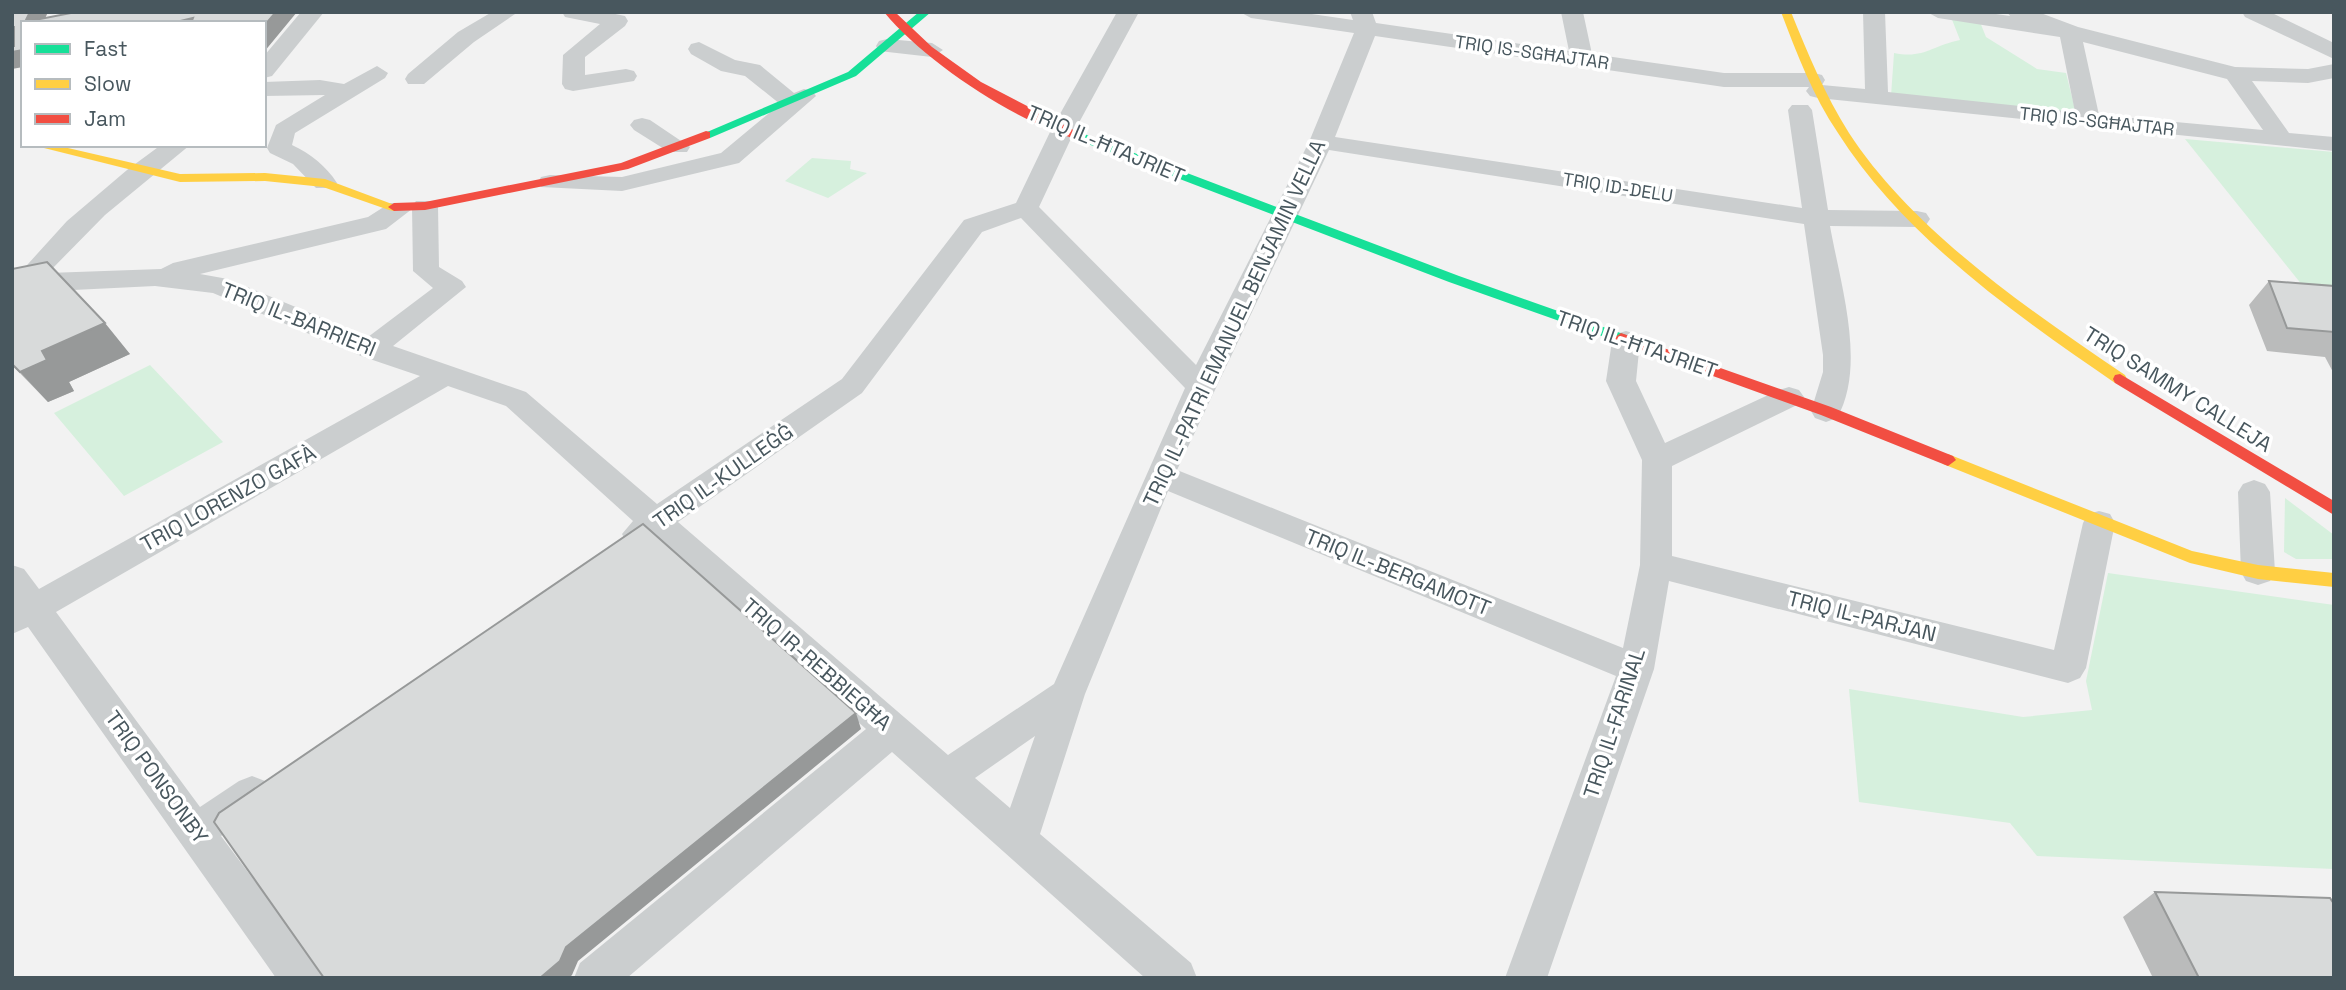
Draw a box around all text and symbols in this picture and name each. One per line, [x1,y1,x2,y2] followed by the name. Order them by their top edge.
[21,21,266,147] legend
[1453,30,1611,74] street label: TRIQ IS-SGĦAJTAR
[84,35,128,62] text: Fast
[84,70,132,97] text: Slow
[1023,99,1189,189] street label: TRIQ IL-ĦTAJRIET
[2018,101,2176,141] street label: TRIQ IS-SGĦAJTAR
[84,105,126,132] text: Jam
[1137,135,1331,511] street label: TRIQ IL-PATRI EMANUEL BENJAMIN VELLA
[1561,167,1675,207] street label: TRIQ ID-DELU
[218,276,380,362] street label: TRIQ IL-BARRIERI
[1553,304,1721,384] street label: TRIQ IL-ĦTAJRIET
[2079,320,2277,458] street label: TRIQ SAMMY CALLEJA
[648,418,798,534] street label: TRIQ IL-KULLEĠĠ
[136,439,320,557] street label: TRIQ LORENZO GAFÀ
[1301,522,1495,622] street label: TRIQ IL-BERGAMOTT
[1785,584,1939,648] street label: TRIQ IL-PARJAN
[737,592,897,736] street label: TRIQ IR-REBBIEGĦA
[1577,645,1651,801] street label: TRIQ IL-FARINAL
[100,705,214,849] street label: TRIQ PONSONBY

